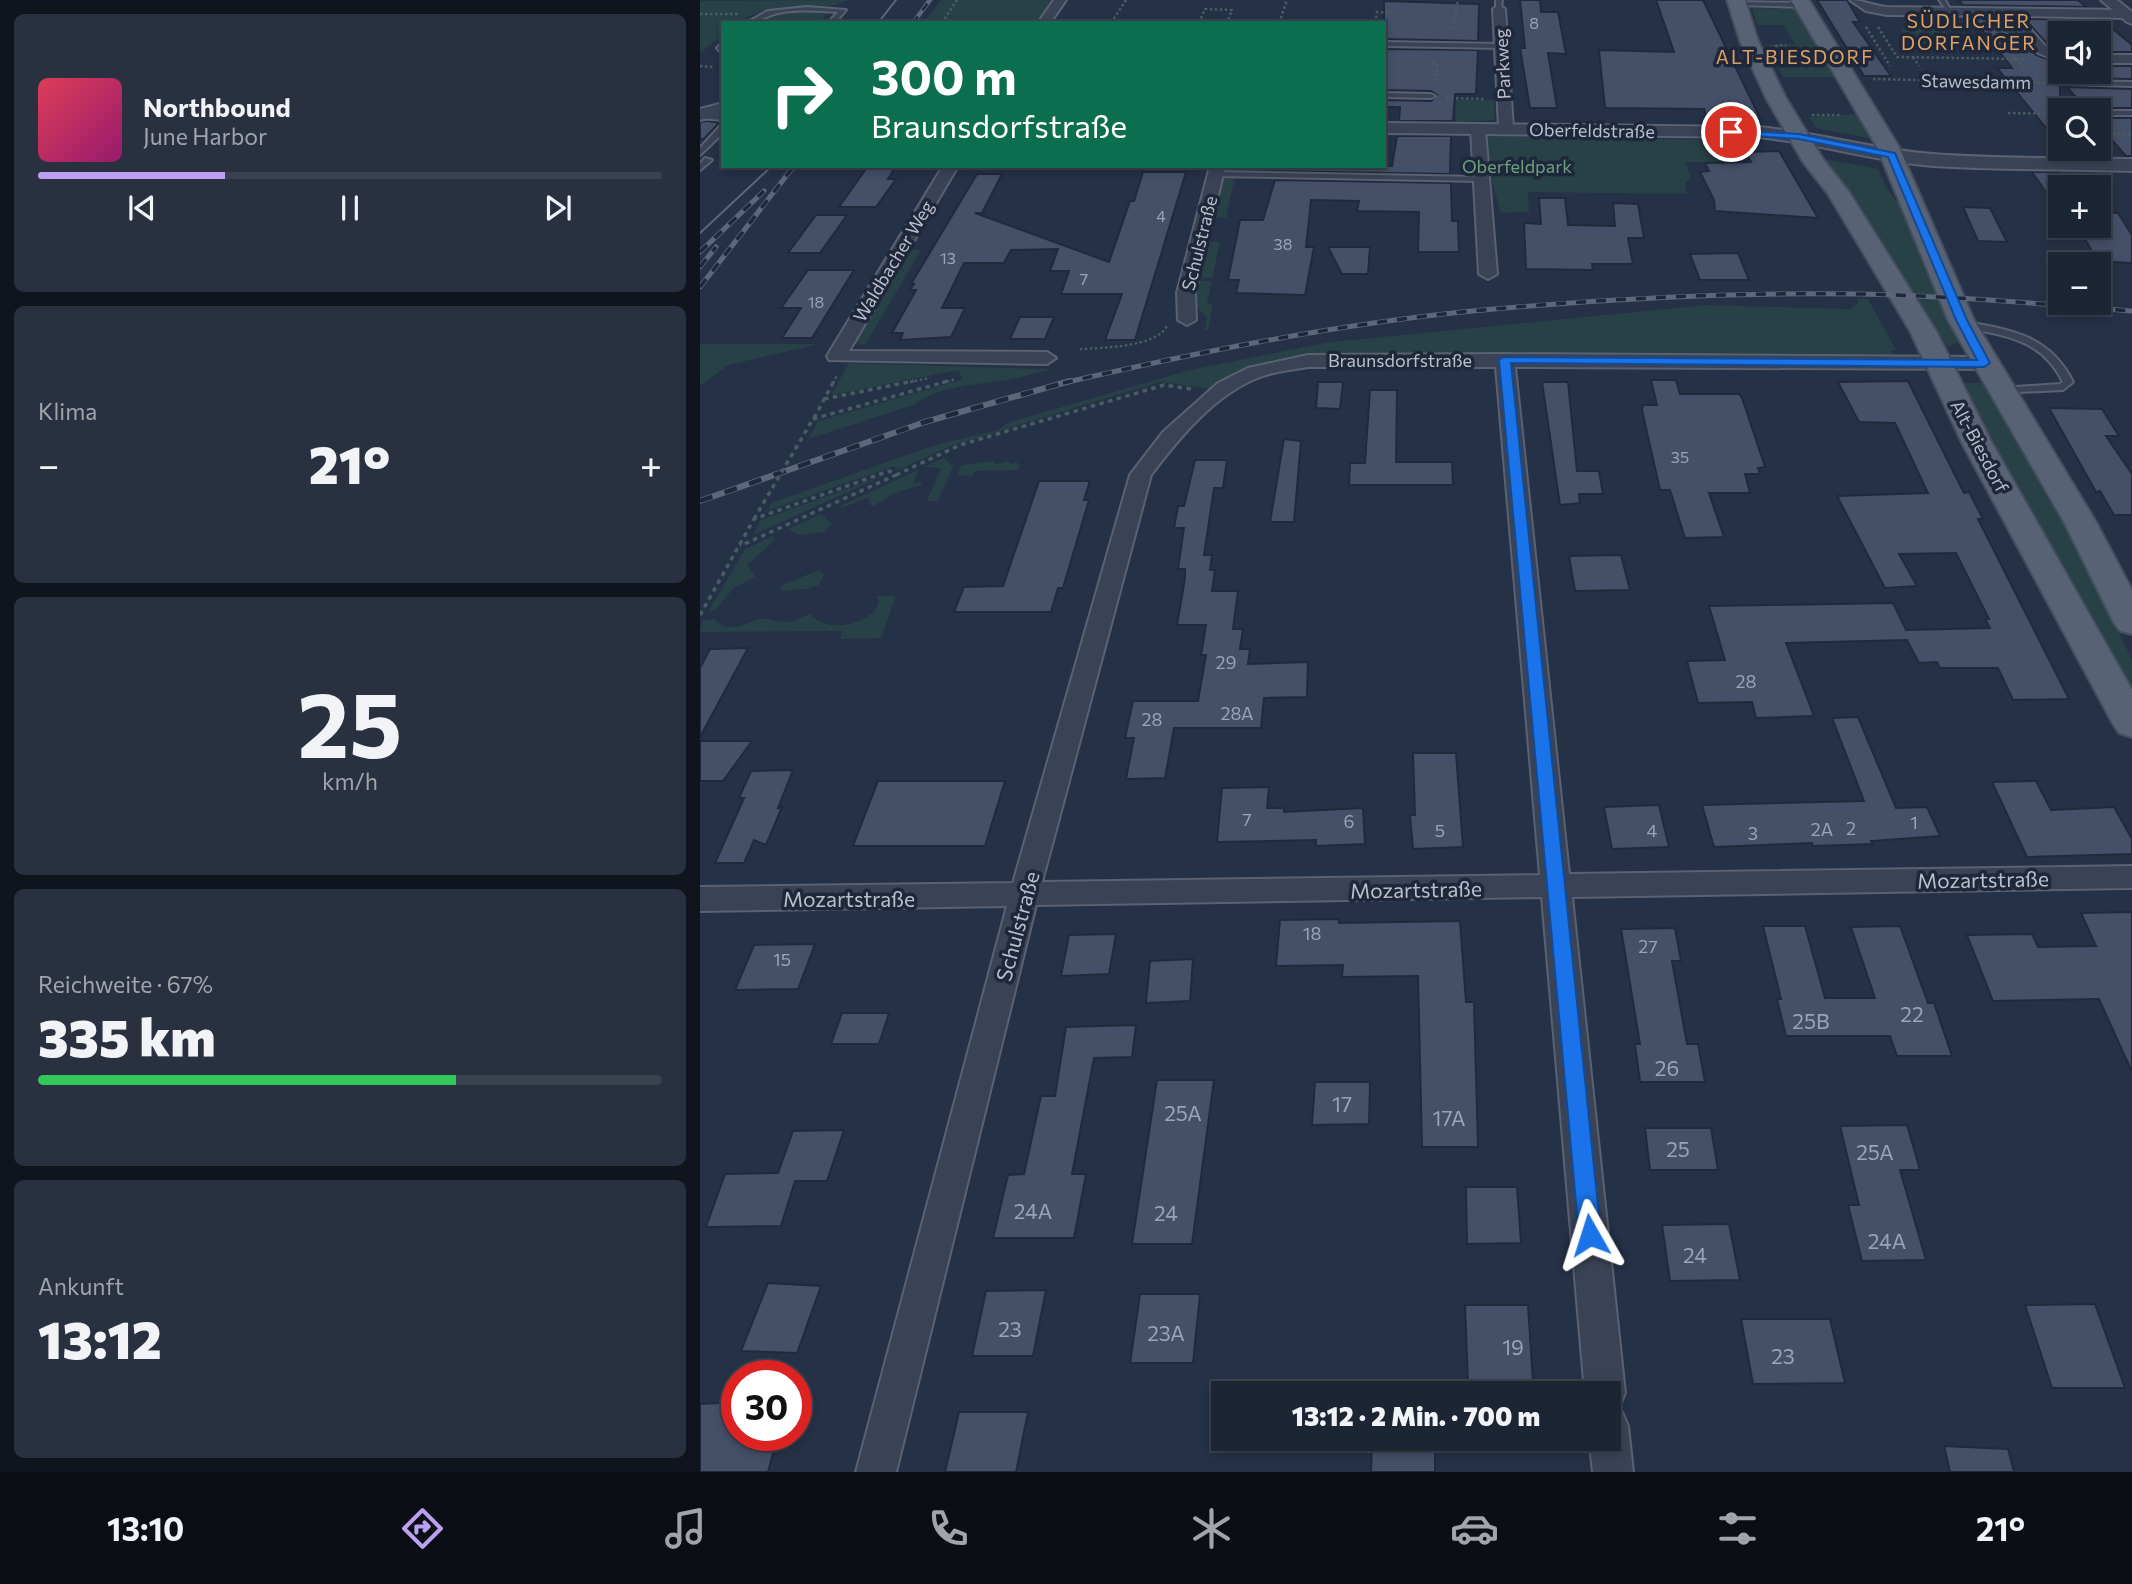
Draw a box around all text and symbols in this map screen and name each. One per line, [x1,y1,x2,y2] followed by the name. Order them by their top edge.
[1901,9,2037,54] district label: SÜDLICHER DORFANGER
[1529,13,1539,32] house number: 8
[2048,21,2111,315] map controls
[2048,21,2111,84] button: sound
[1489,28,1515,100] street label: Parkweg
[871,45,1017,105] text: 300 m
[1716,45,1874,68] district label: ALT-BIESDORF
[756,49,847,140] icon: right
[1921,69,2031,93] street label: Stawesdamm
[143,91,291,122] text: Northbound
[2048,98,2111,161] button: search
[1701,102,1761,162] pin
[871,105,1127,145] text: Braunsdorfstraße
[1712,113,1750,151] icon: arrive
[1529,118,1655,142] street label: Oberfeldstraße
[143,122,267,150] text: June Harbor
[1462,155,1572,177] park label: Oberfeldpark
[2048,175,2111,238] button: +
[123,189,161,227] icon: previous
[331,189,369,227] icon: pause
[539,189,577,227] icon: next
[1177,193,1221,293] street label: Schulstraße
[848,196,938,326] street label: Waldbacher Weg
[1156,206,1166,225] house number: 4
[1274,234,1292,253] house number: 38
[940,248,956,267] house number: 13
[2048,252,2111,315] button: −
[1080,269,1088,288] house number: 7
[808,292,824,311] house number: 18
[1328,349,1472,371] street label: Braunsdorfstraße
[1946,396,2014,497] street label: Alt-Biesdorf
[38,397,97,425] text: Klima
[309,431,390,495] text: 21°
[38,440,60,487] text: −
[640,440,662,487] text: +
[1671,447,1689,466] house number: 35
[1216,651,1236,673] house number: 29
[298,665,402,777] text: 25
[1736,670,1757,692] house number: 28
[1221,702,1253,724] house number: 28A
[1142,708,1163,730] house number: 28
[322,767,378,795] text: km/h
[1242,808,1252,830] house number: 7
[1344,810,1354,832] house number: 6
[1910,811,1918,833] house number: 1
[1846,817,1856,839] house number: 2
[1811,818,1833,840] house number: 2A
[1435,819,1445,841] house number: 5
[1647,819,1658,841] house number: 4
[1748,822,1758,844] house number: 3
[1917,865,2049,893] street label: Mozartstraße
[990,868,1044,984] street label: Schulstraße
[1350,875,1482,903] street label: Mozartstraße
[783,886,915,911] street label: Mozartstraße
[1303,922,1321,944] house number: 18
[1638,935,1658,957] house number: 27
[773,948,791,970] house number: 15
[38,970,213,998] text: Reichweite · 67%
[1900,1001,1924,1026] house number: 22
[38,1004,216,1068] text: 335 km
[1792,1008,1830,1033] house number: 25B
[1655,1055,1679,1080] house number: 26
[1332,1091,1352,1116] house number: 17
[1164,1100,1202,1125] house number: 25A
[1433,1105,1465,1130] house number: 17A
[1666,1136,1690,1161] house number: 25
[1856,1139,1894,1164] house number: 25A
[1014,1198,1052,1223] house number: 24A
[1553,1198,1627,1272] position arrow
[1154,1200,1178,1225] house number: 24
[1868,1228,1906,1253] house number: 24A
[1683,1242,1707,1267] house number: 24
[38,1272,124,1300] text: Ankunft
[38,1306,162,1370] text: 13:12
[998,1316,1022,1341] house number: 23
[1147,1320,1185,1345] house number: 23A
[1502,1334,1524,1359] house number: 19
[1771,1343,1795,1368] house number: 23
[721,1360,812,1451] speed limit sign: 30
[1292,1400,1540,1431] text: 13:12 · 2 Min. · 700 m
[398,1504,447,1553] icon: directions
[661,1504,710,1553] icon: music
[924,1504,973,1553] icon: phone
[1187,1504,1236,1553] icon: climate
[1450,1504,1499,1553] icon: car
[1713,1504,1762,1553] icon: filters
[107,1508,184,1548] text: 13:10
[1976,1508,2025,1548] text: 21°

